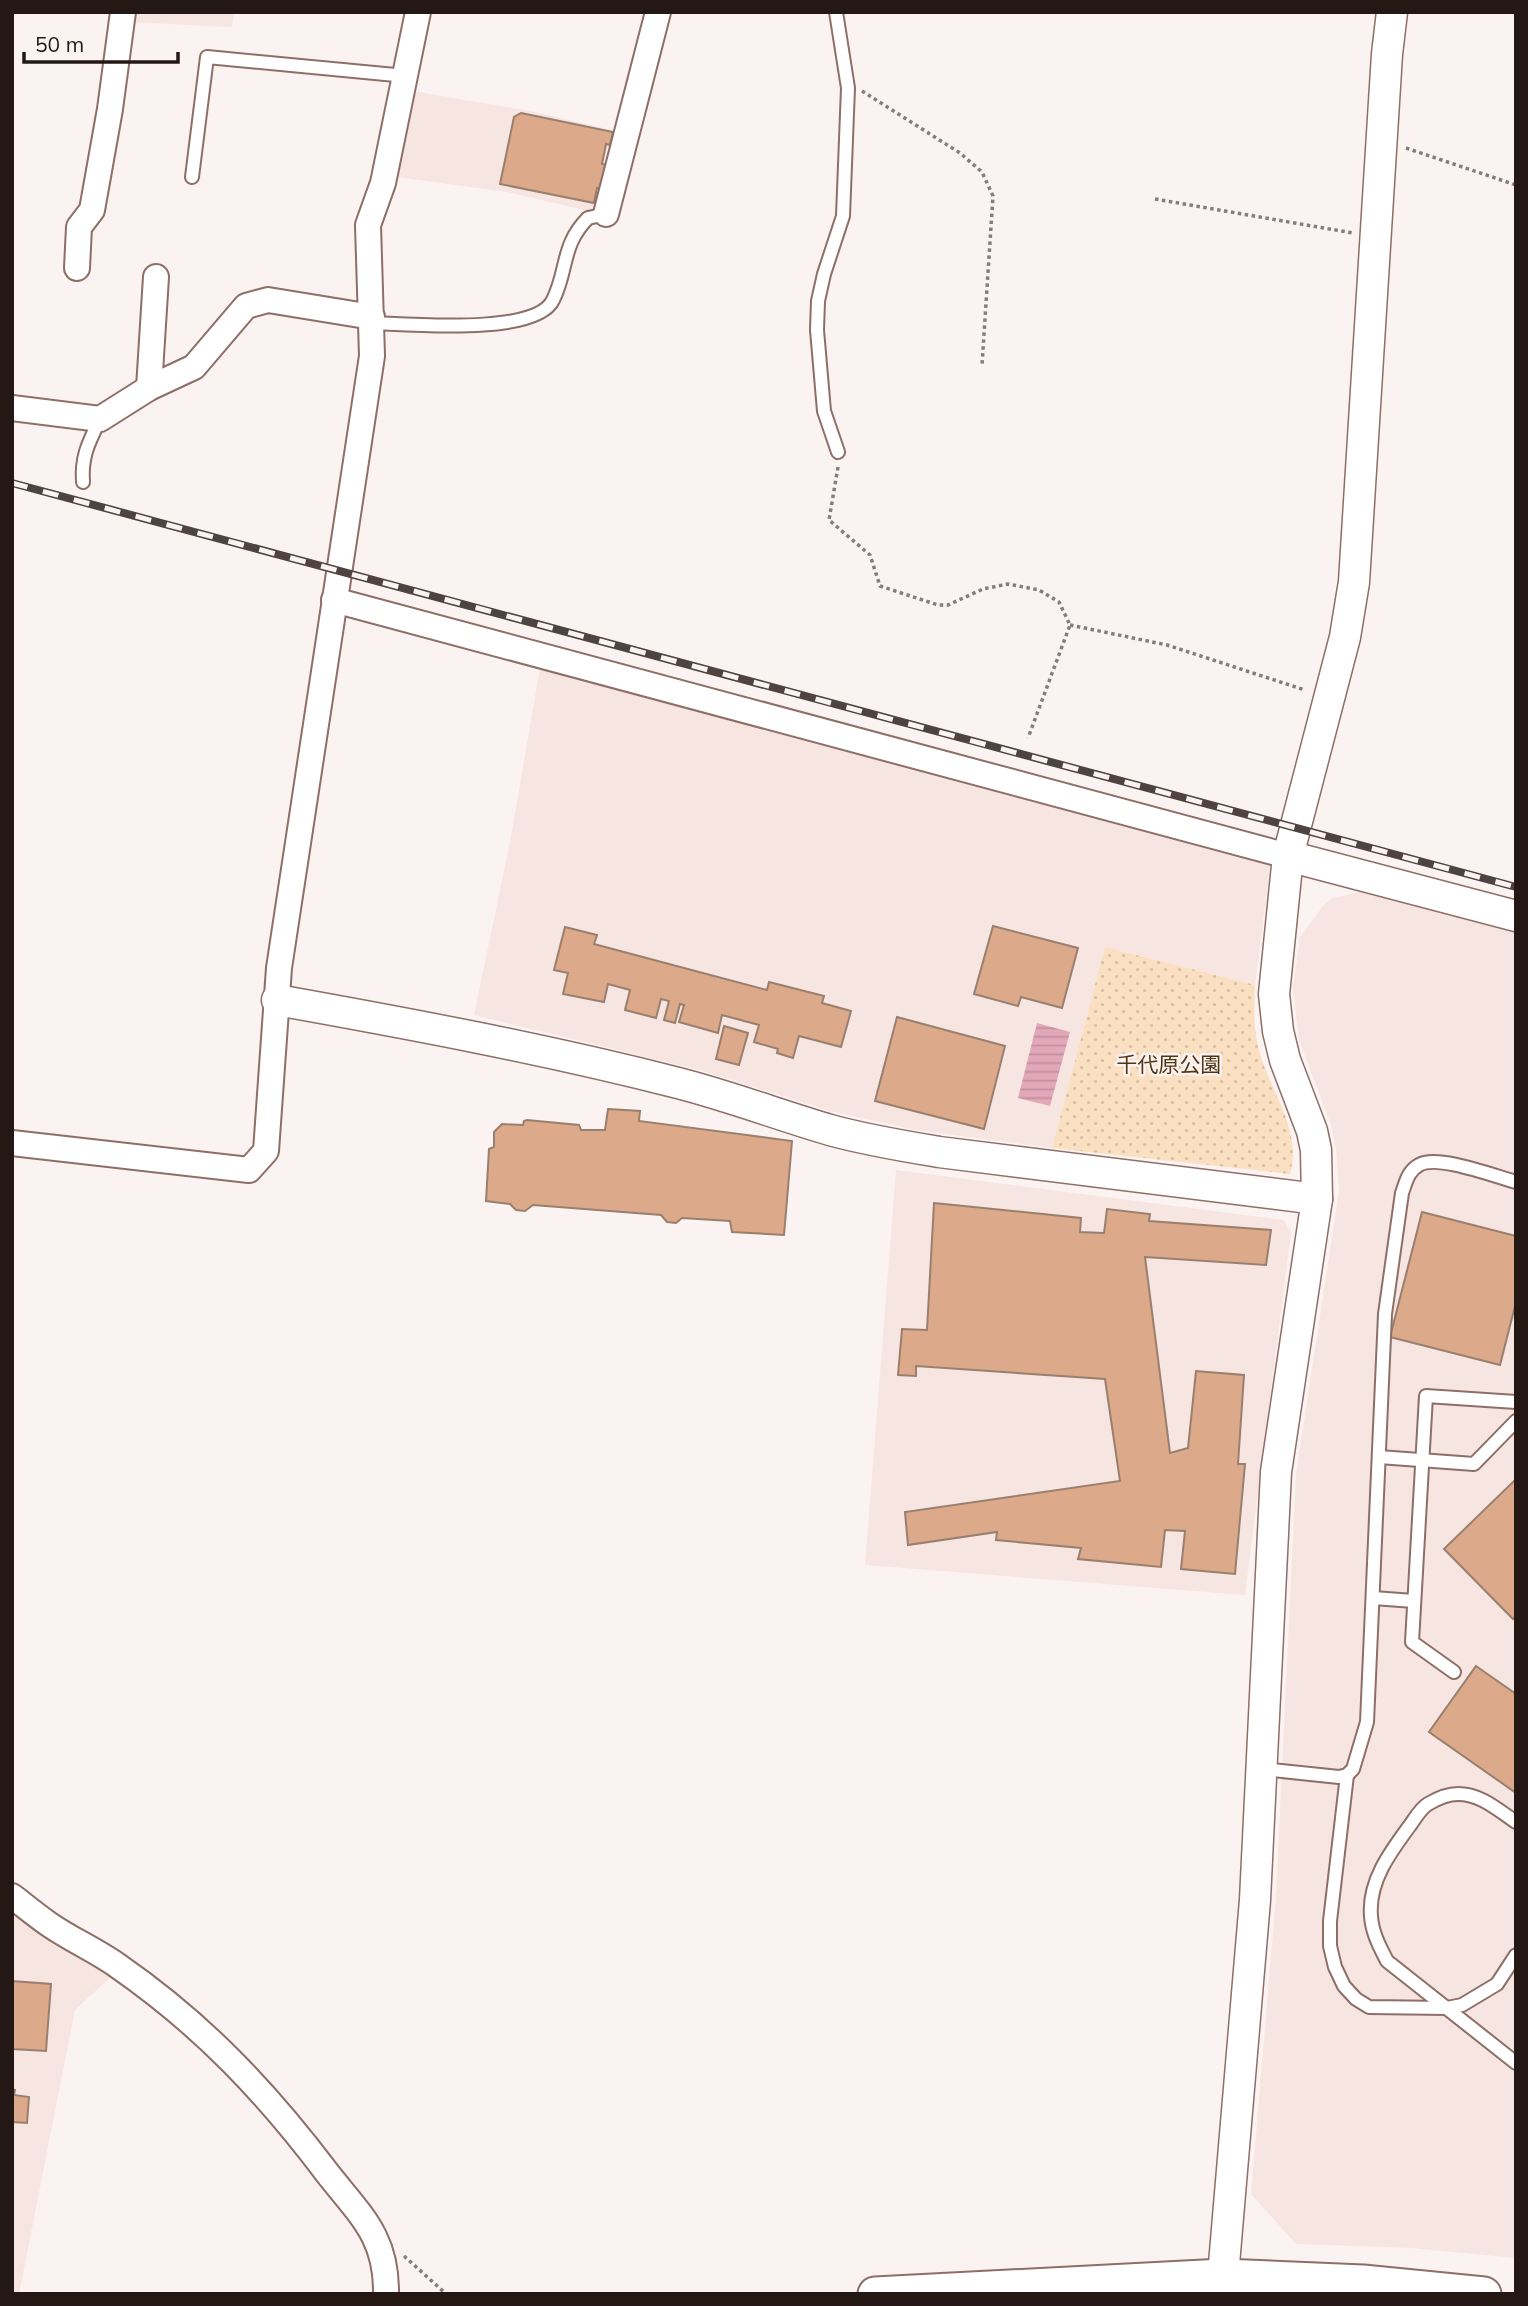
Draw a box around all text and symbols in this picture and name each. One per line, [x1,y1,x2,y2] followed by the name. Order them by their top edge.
[24,21,178,65] scale bar
[35,31,84,57] text: 50 m
[1117,1051,1222,1077] park label: 千代原公園

